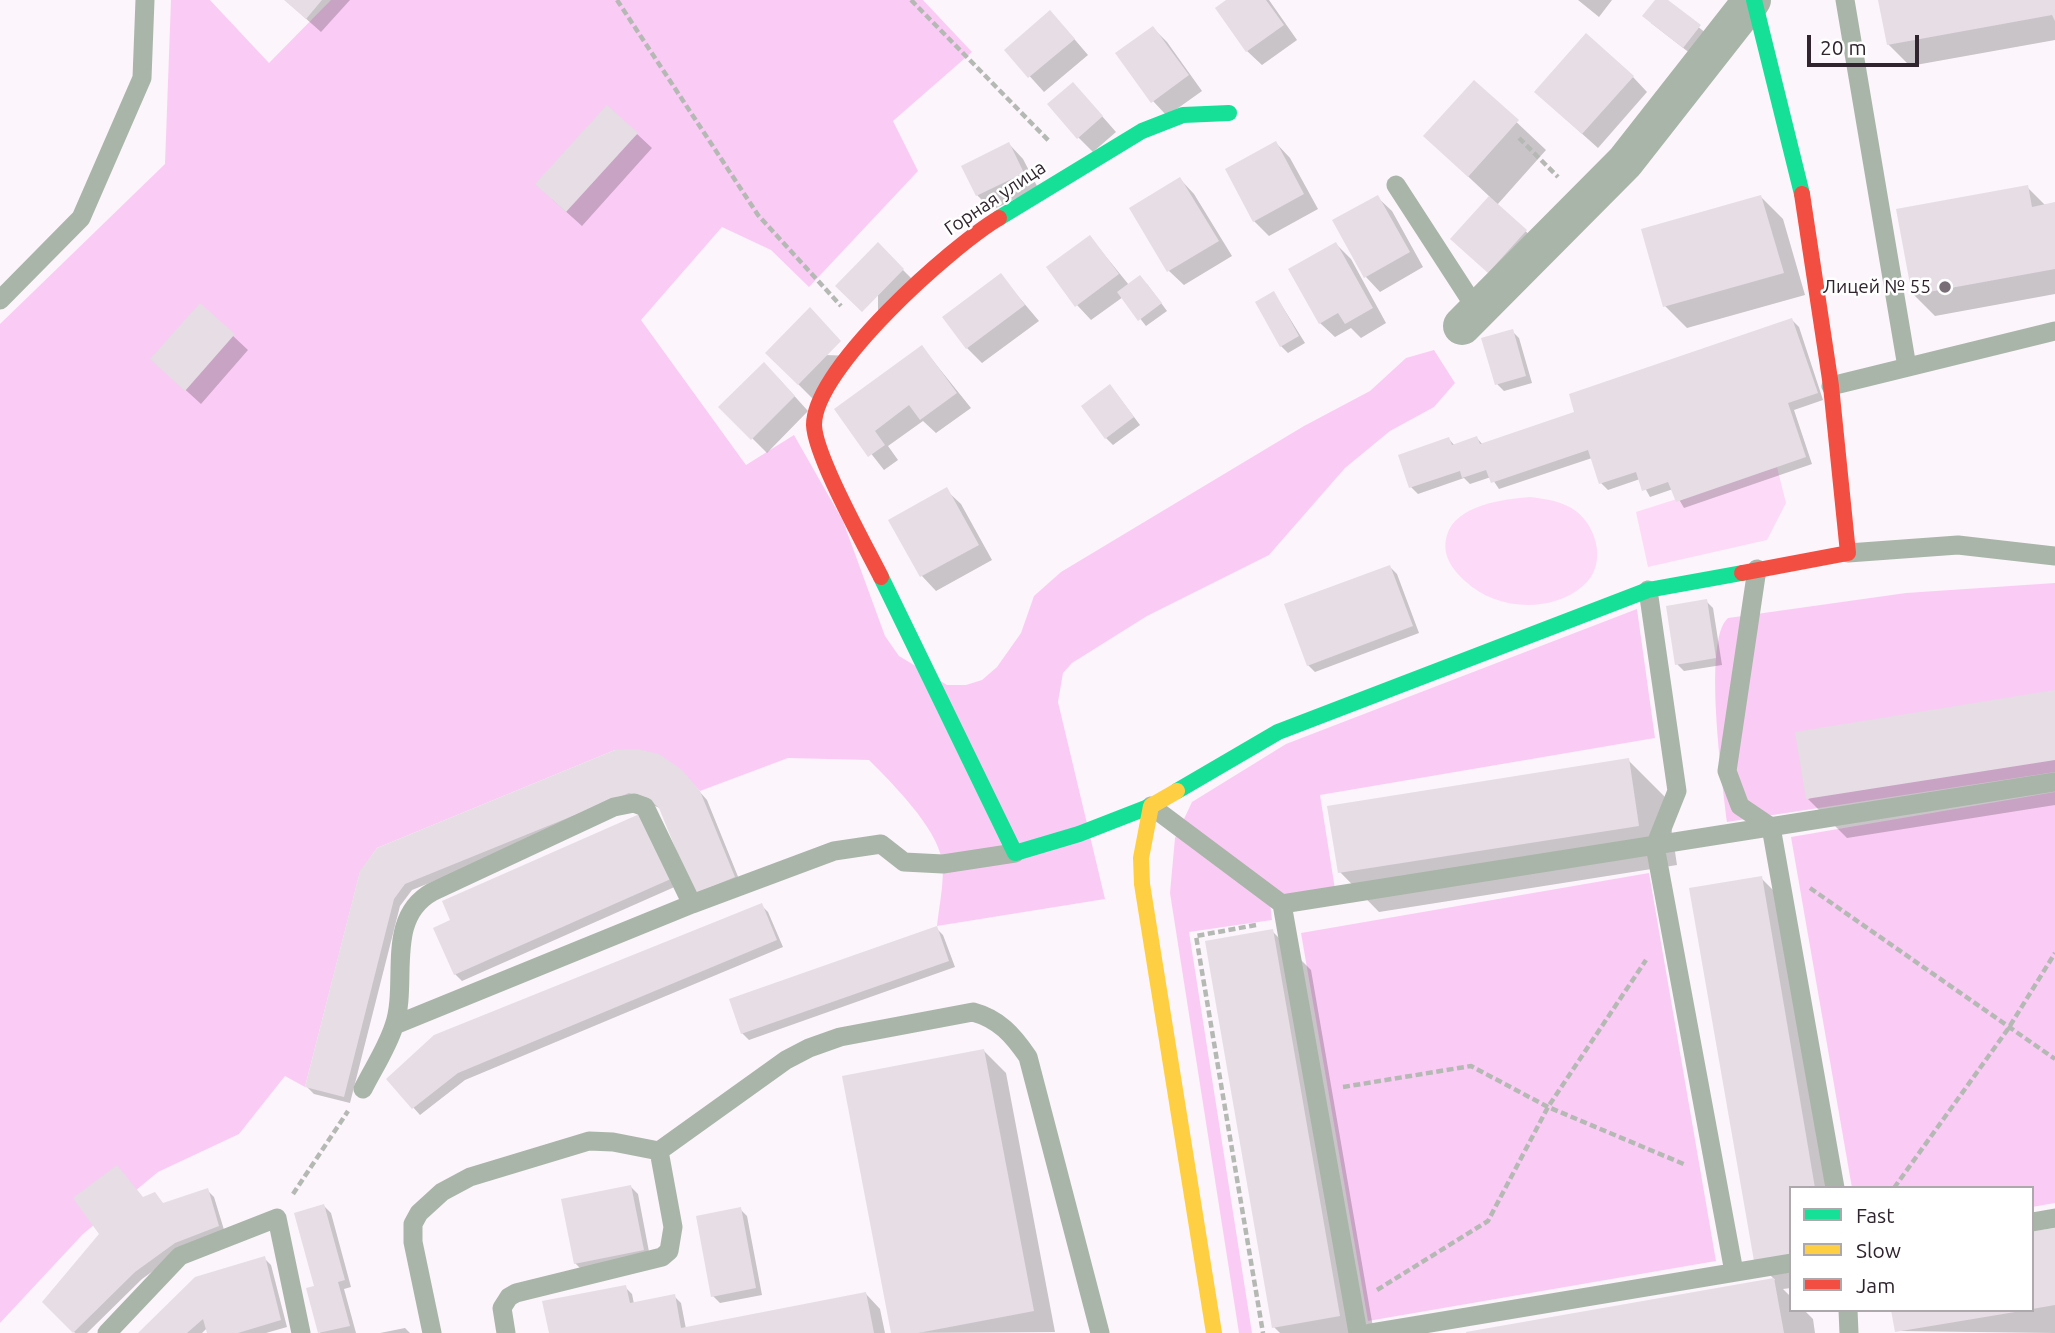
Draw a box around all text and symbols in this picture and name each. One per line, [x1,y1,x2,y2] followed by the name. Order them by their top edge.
[1810,21,1922,65] scale bar
[1820,35,1867,59] text: 20 m
[940,156,1050,240] street label: Горная улица
[1823,276,1931,298] place label: Лицей № 55
[1937,279,1953,295] marker: Лицей № 55
[1789,1186,2034,1312] legend
[1856,1203,1894,1227] text: Fast
[1856,1238,1901,1262] text: Slow
[1856,1273,1895,1297] text: Jam

